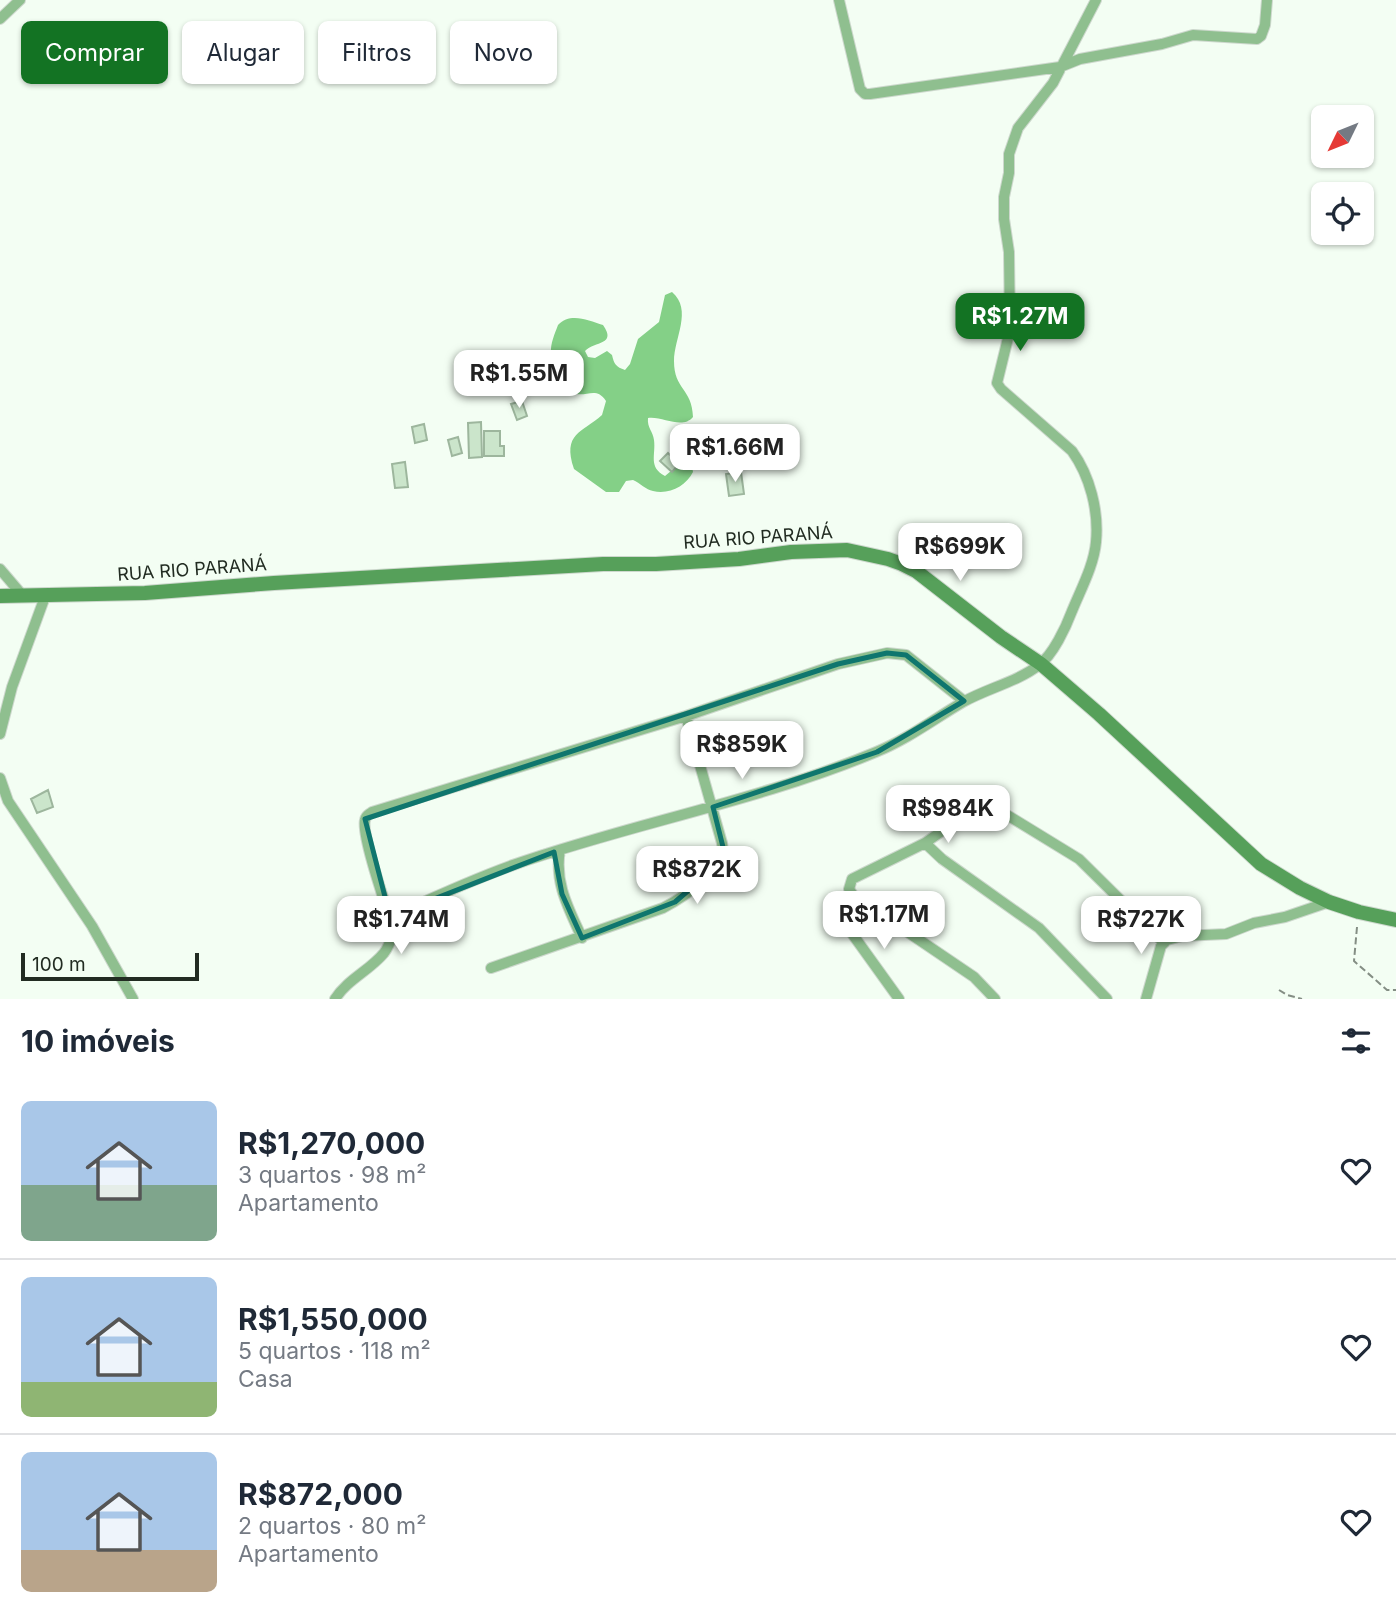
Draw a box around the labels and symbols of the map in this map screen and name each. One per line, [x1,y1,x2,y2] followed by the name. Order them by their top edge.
[1311,105,1374,168] north arrow
[955,294,1085,353] pin: R$1.27M
[454,350,584,410] pin: R$1.55M
[670,424,800,484] pin: R$1.66M
[682,520,834,553] street label: RUA RIO PARANÁ
[903,524,1017,583] pin: R$699K
[116,552,268,585] street label: RUA RIO PARANÁ
[685,722,799,781] pin: R$859K
[891,786,1005,845] pin: R$984K
[640,846,754,906] pin: R$872K
[819,892,949,951] pin: R$1.17M
[336,897,466,956] pin: R$1.74M
[1084,897,1198,956] pin: R$727K
[21,950,200,982] scale bar

